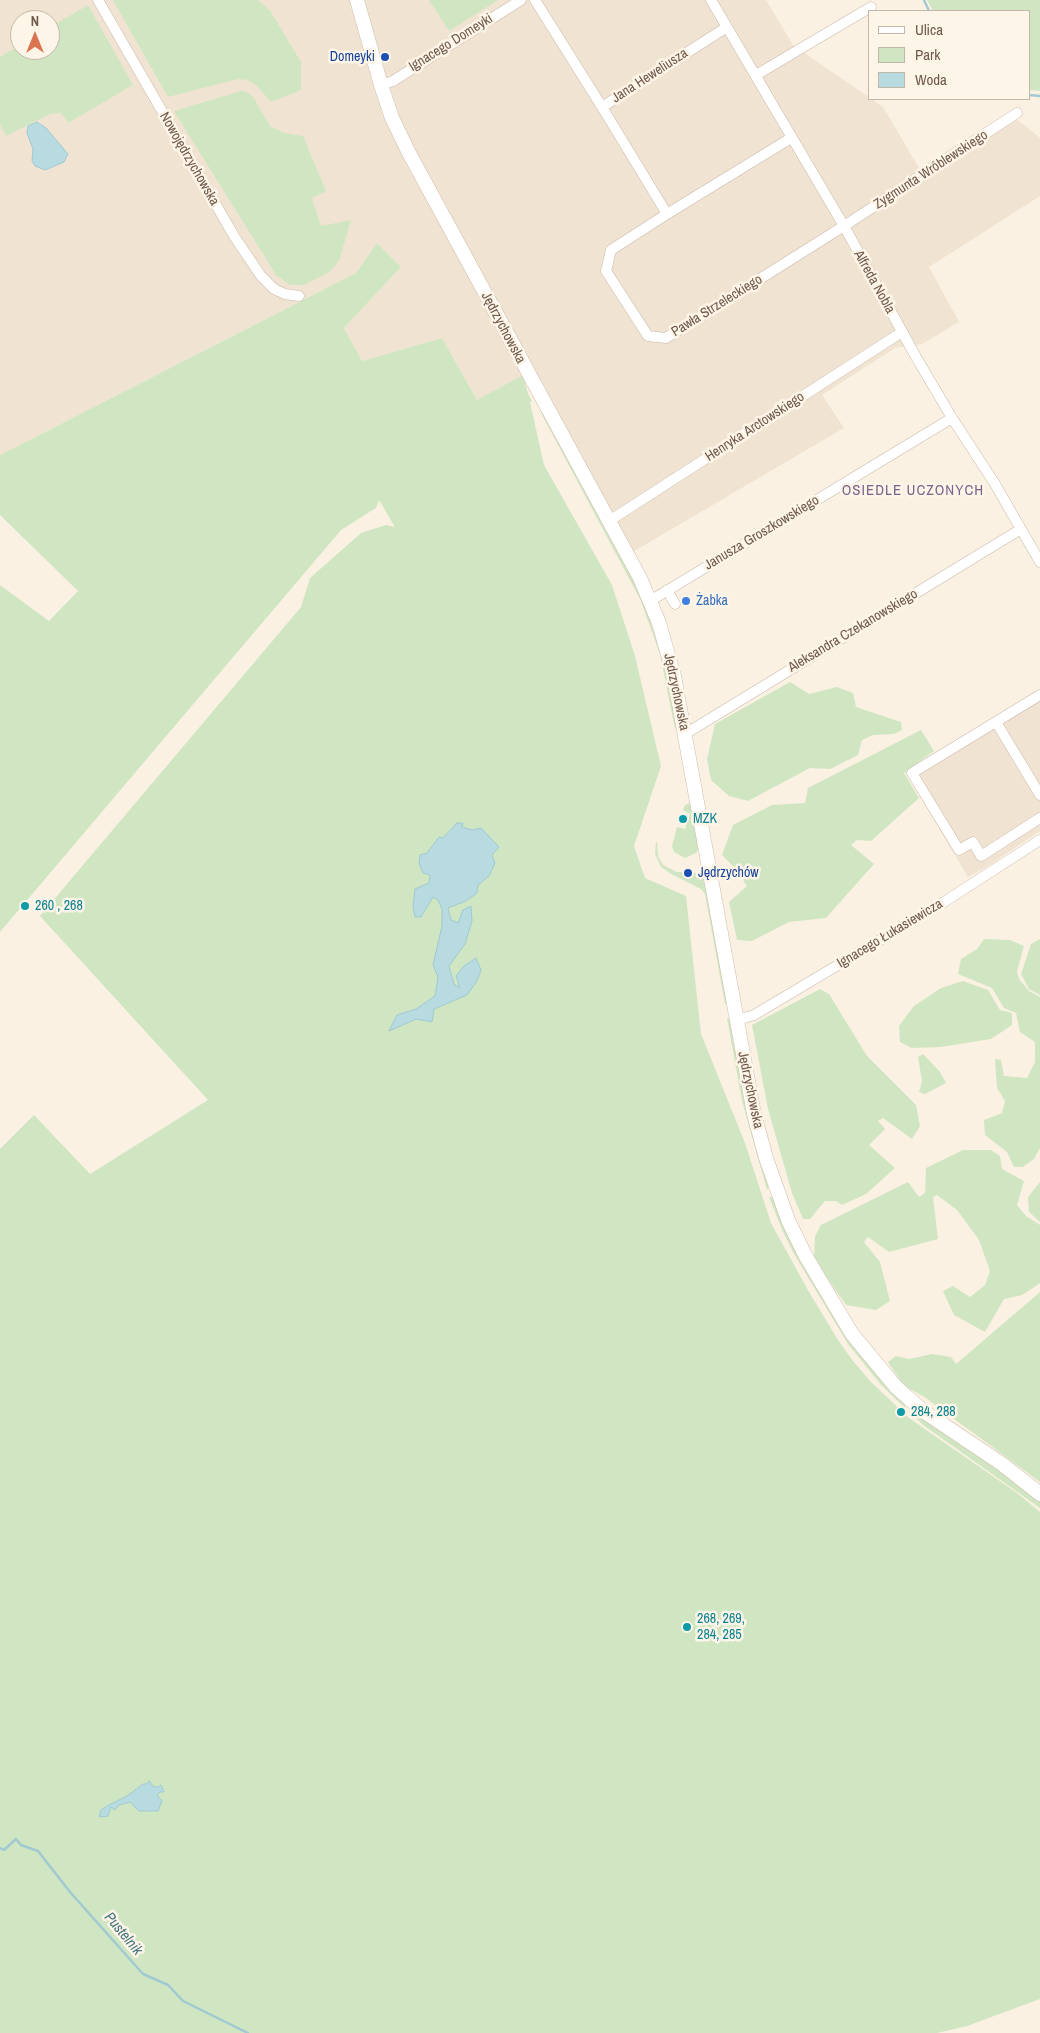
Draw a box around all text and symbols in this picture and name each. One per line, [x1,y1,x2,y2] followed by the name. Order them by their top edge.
[10,10,60,60] north arrow
[868,10,1030,100] legend
[406,11,496,75] street label: Ignacego Domeyki
[31,12,39,30] text: N
[915,19,943,40] text: Ulica
[915,44,940,65] text: Park
[609,45,691,107] street label: Jana Heweliusza
[330,49,375,65] place label: Domeyki
[379,51,391,63] marker: Domeyki
[915,69,947,90] text: Woda
[156,109,222,209] street label: Nowojędrzychowska
[871,127,991,213] street label: Zygmunta Wróblewskiego
[850,248,898,316] street label: Alfreda Nobla
[668,271,766,341] street label: Pawła Strzeleckiego
[477,289,529,367] street label: Jędrzychowska
[702,389,808,465] street label: Henryka Arctowskiego
[840,482,986,500] district label: OSIEDLE UCZONYCH
[702,492,822,574] street label: Janusza Groszkowskiego
[785,586,921,676] street label: Aleksandra Czekanowskiego
[696,593,728,609] place label: Żabka
[680,595,692,607] marker: Żabka
[660,652,692,732] street label: Jędrzychowska
[693,811,717,827] place label: MZK
[677,813,689,825] marker: MZK
[698,865,759,881] place label: Jędrzychów
[682,867,694,879] marker: Jędrzychów
[834,896,946,972] street label: Ignacego Łukasiewicza
[35,898,83,914] place label: 260 , 268
[19,900,31,912] marker: 260 , 268
[734,1050,766,1130] street label: Jędrzychowska
[911,1404,956,1420] place label: 284, 288
[895,1406,907,1418] marker: 284, 288
[697,1611,745,1644] place label: 268, 269, 284, 285
[681,1621,693,1633] marker: 268, 269, 284, 285
[100,1909,146,1959] water label: Pustelnik

